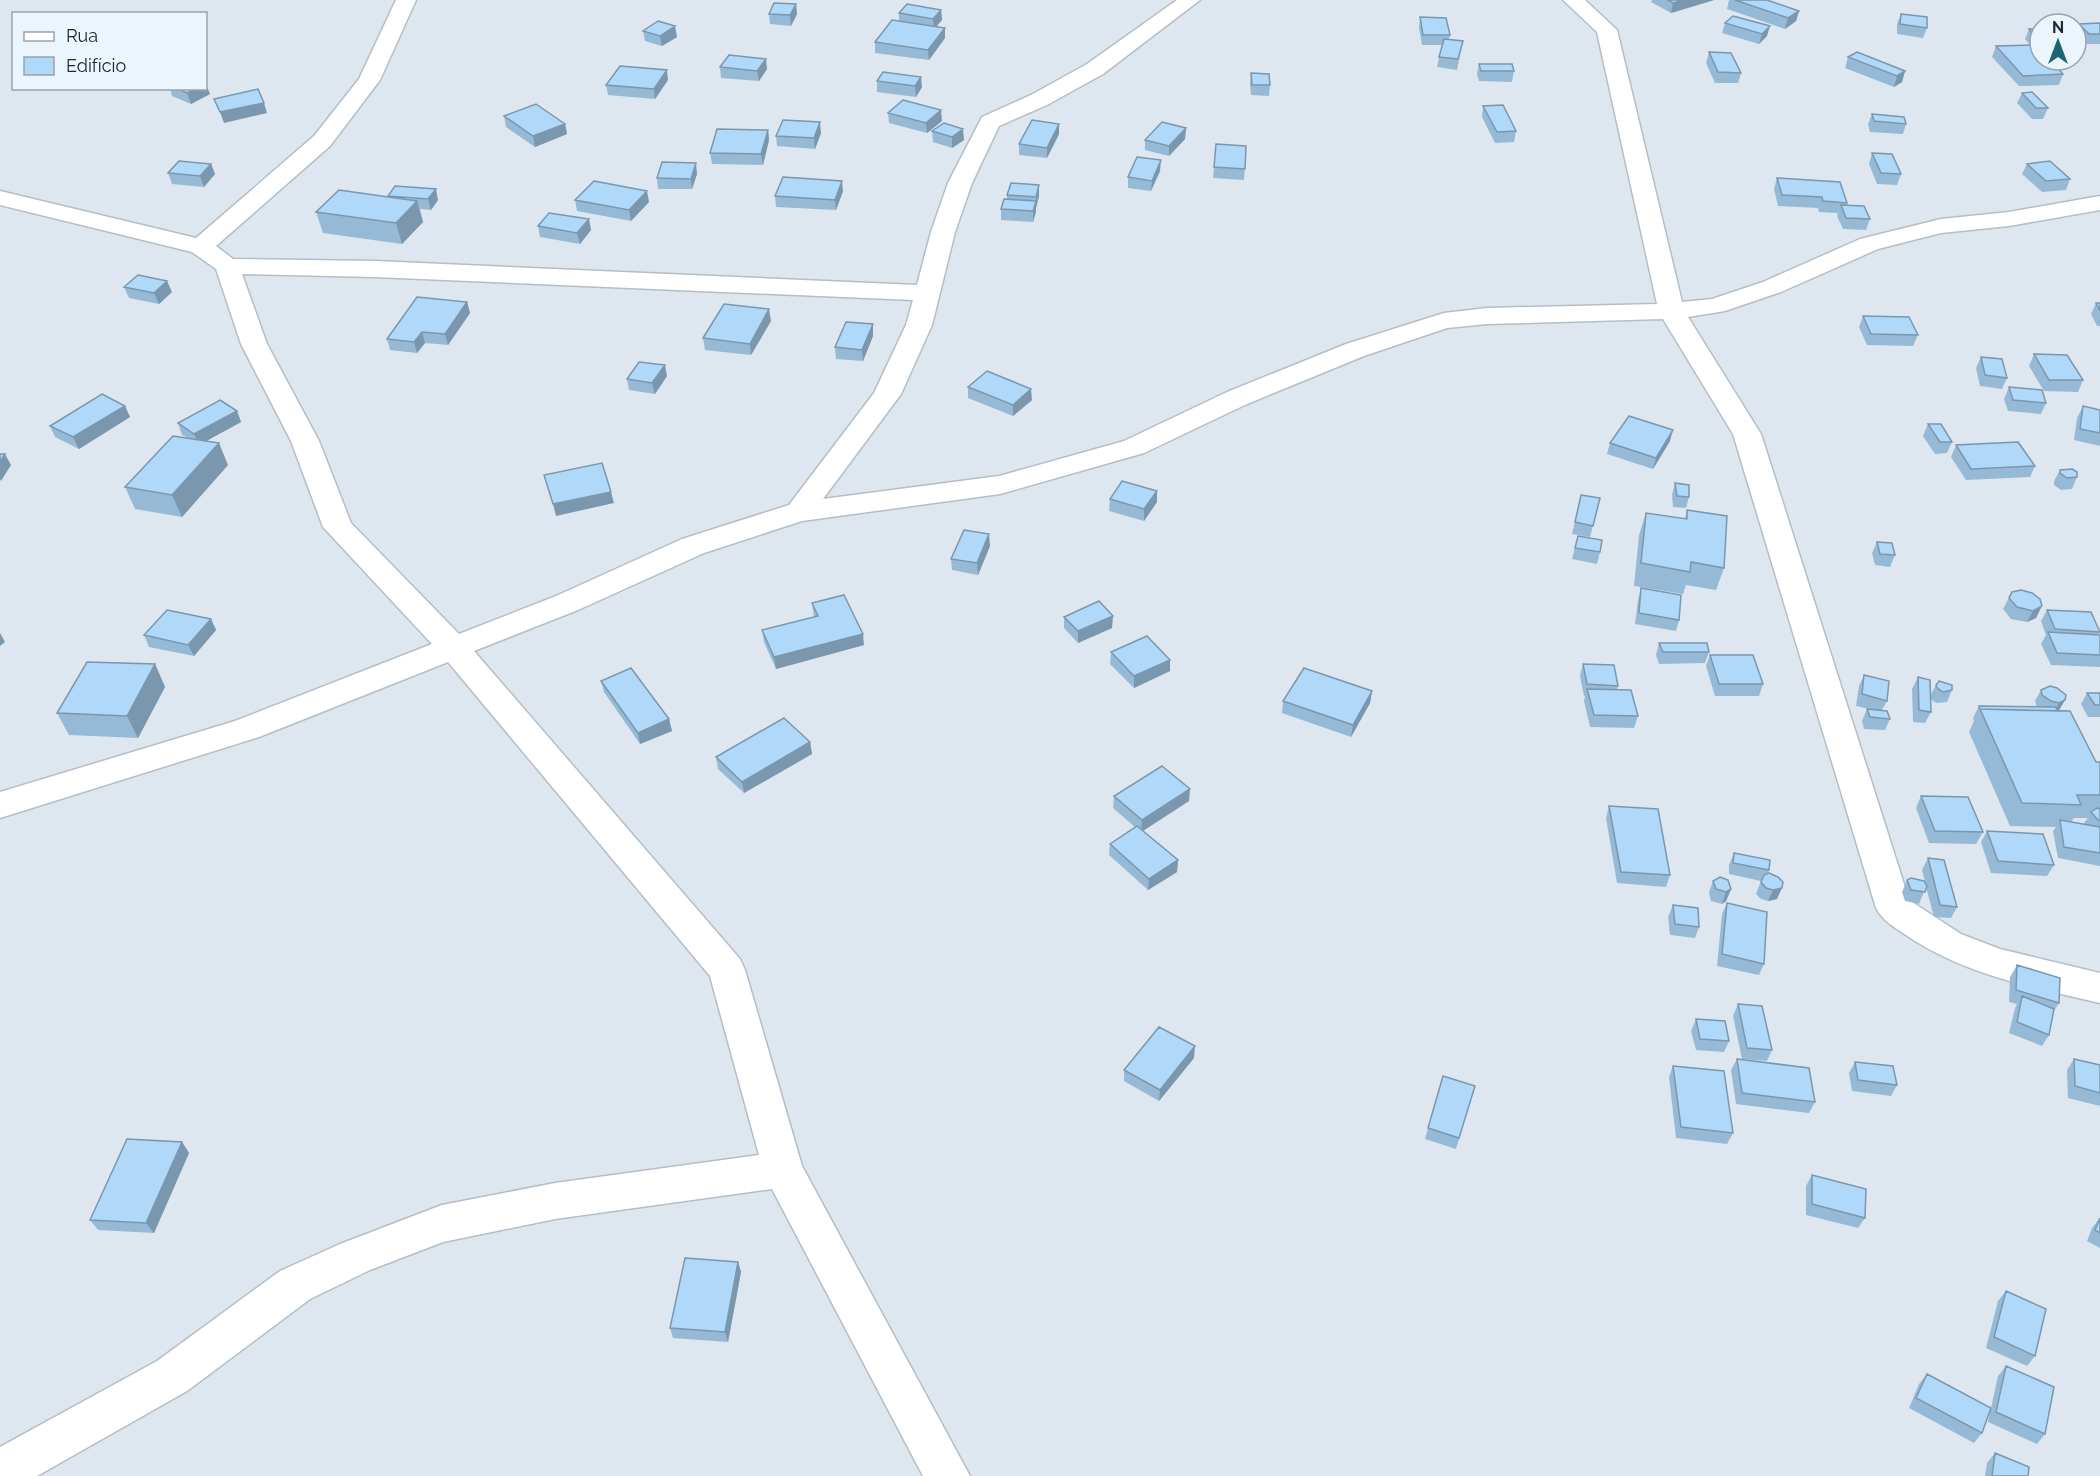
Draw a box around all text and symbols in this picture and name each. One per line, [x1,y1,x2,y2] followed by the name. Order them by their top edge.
[12,12,207,90] legend
[2028,12,2088,72] north arrow
[2052,18,2064,37] text: N
[66,25,98,46] text: Rua
[66,55,126,76] text: Edifício

